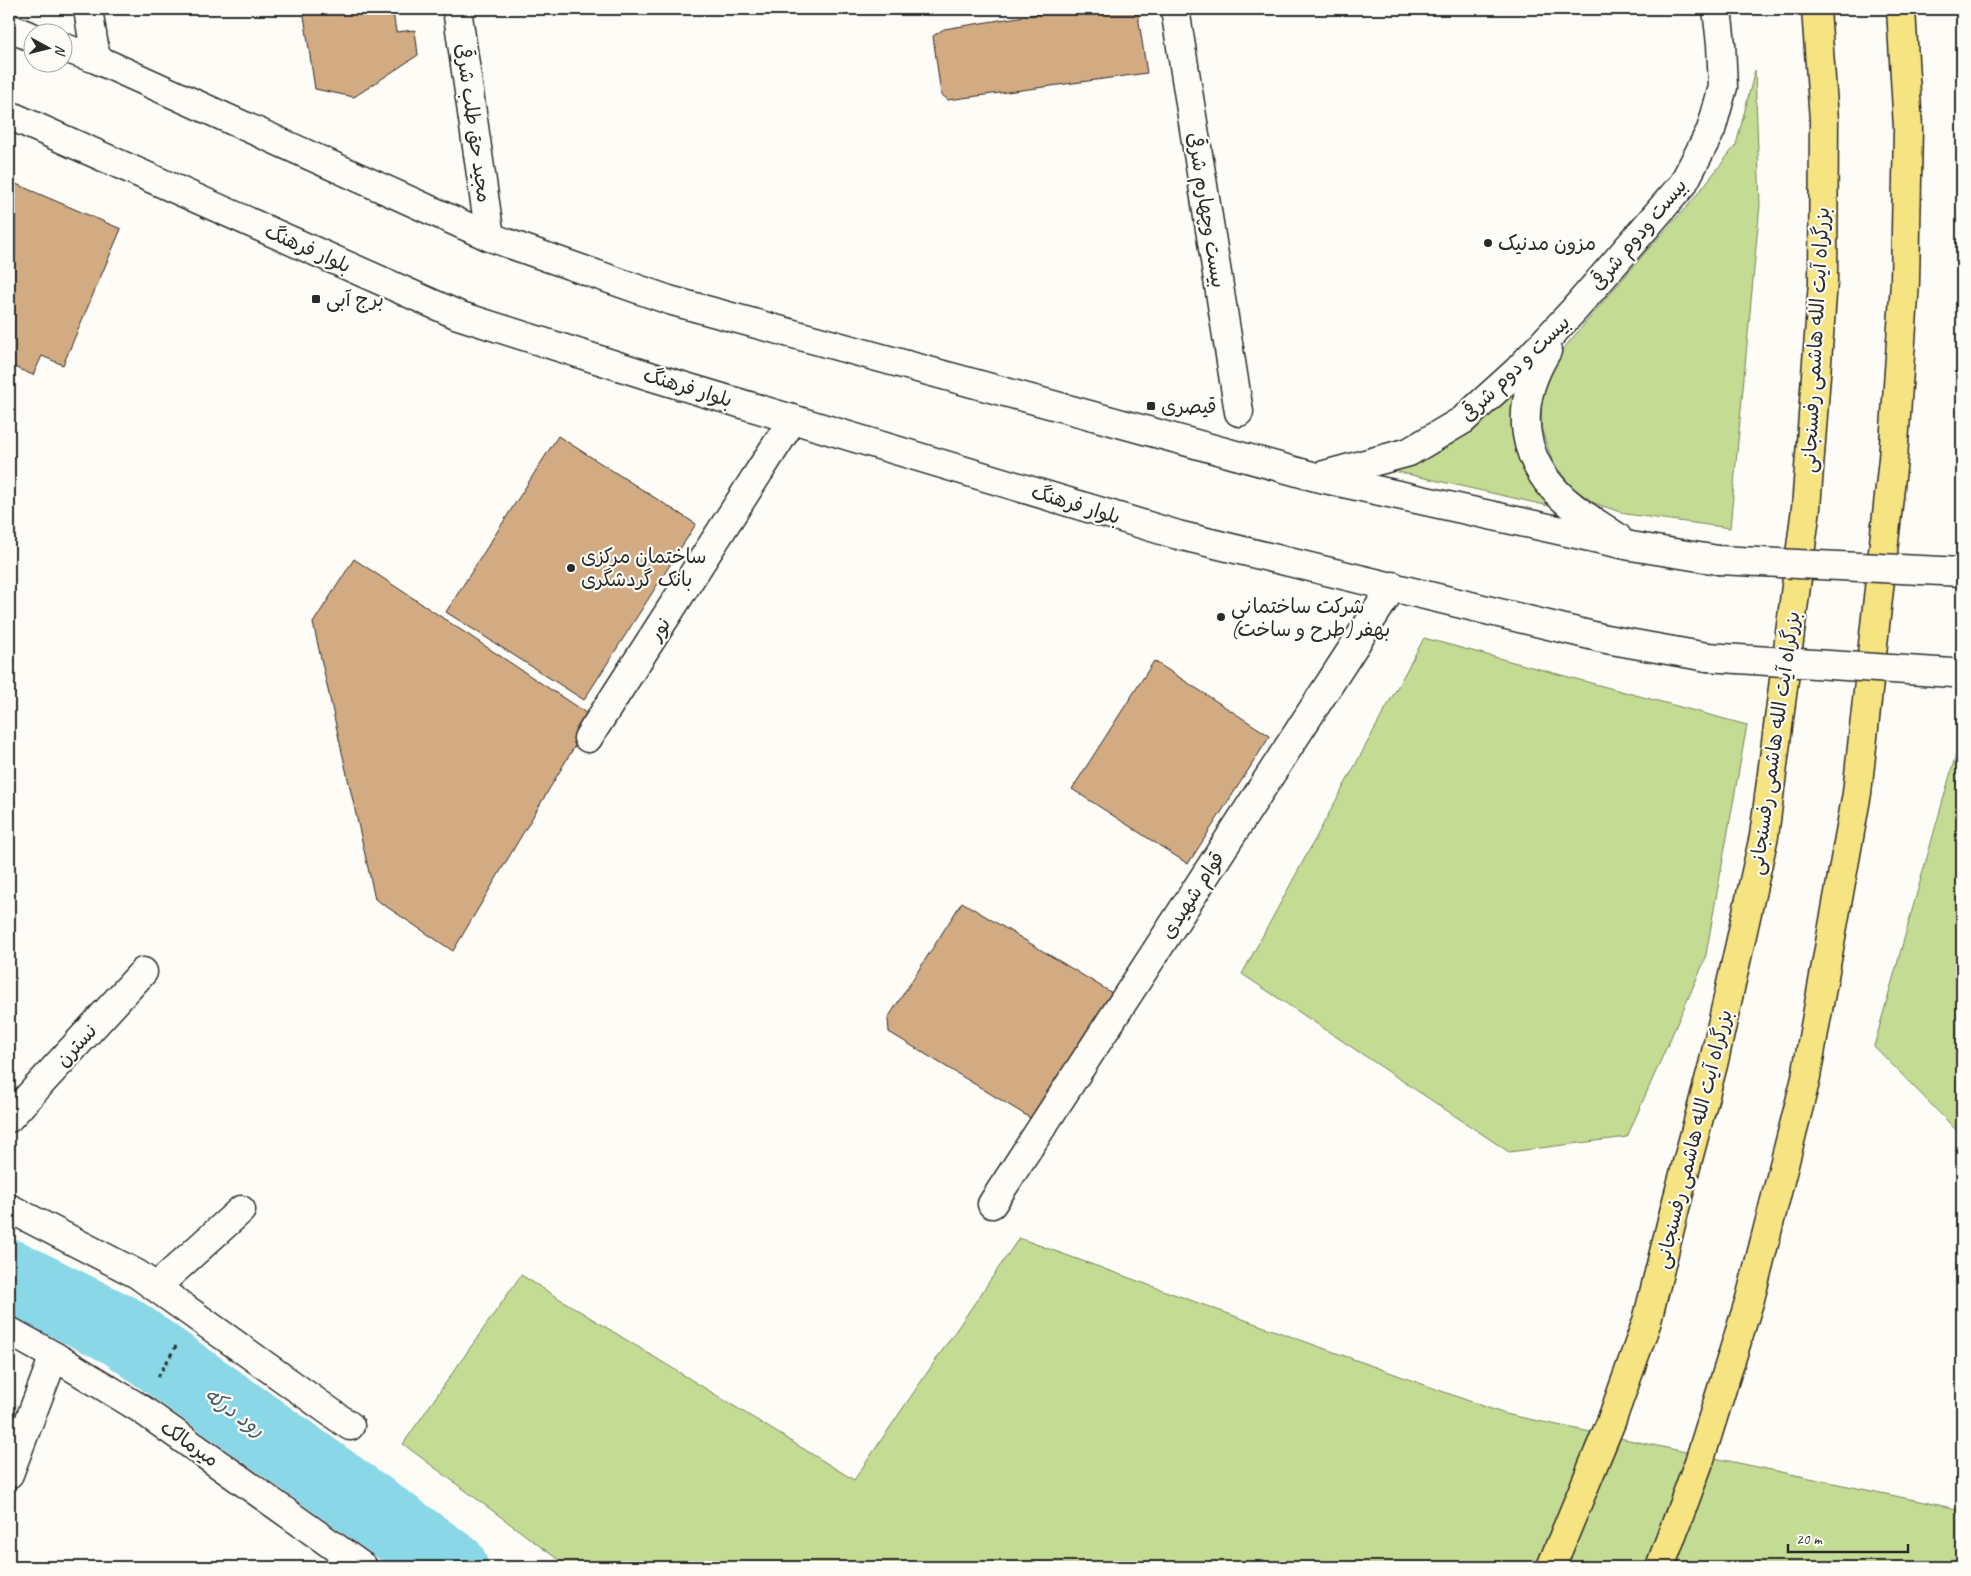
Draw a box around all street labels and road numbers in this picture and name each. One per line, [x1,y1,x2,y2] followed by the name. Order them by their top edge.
[450,42,498,204] street label: مجید حق طلب شرقی
[1180,130,1232,290] street label: بیست وچهارم شرقی
[1584,173,1695,297] street label: بیست ودوم شرقی
[1796,207,1835,474] street label: بزرگراه آیت الله هاشمی رفسنجانی
[261,218,355,279] street label: بلوار فرهنگ
[1455,309,1577,429] street label: بیست و دوم شرقی
[640,362,735,413] street label: بلوار فرهنگ
[1028,479,1123,530] street label: بلوار فرهنگ
[1744,610,1805,877] street label: بزرگراه آیت الله هاشمی رفسنجانی
[642,613,676,647] street label: نور
[1155,847,1232,945] street label: قوام شهیدی
[1649,1007,1738,1271] street label: بزرگراه آیت الله هاشمی رفسنجانی
[50,1019,102,1072] street label: نسترن
[156,1414,224,1472] street label: میرمالک

